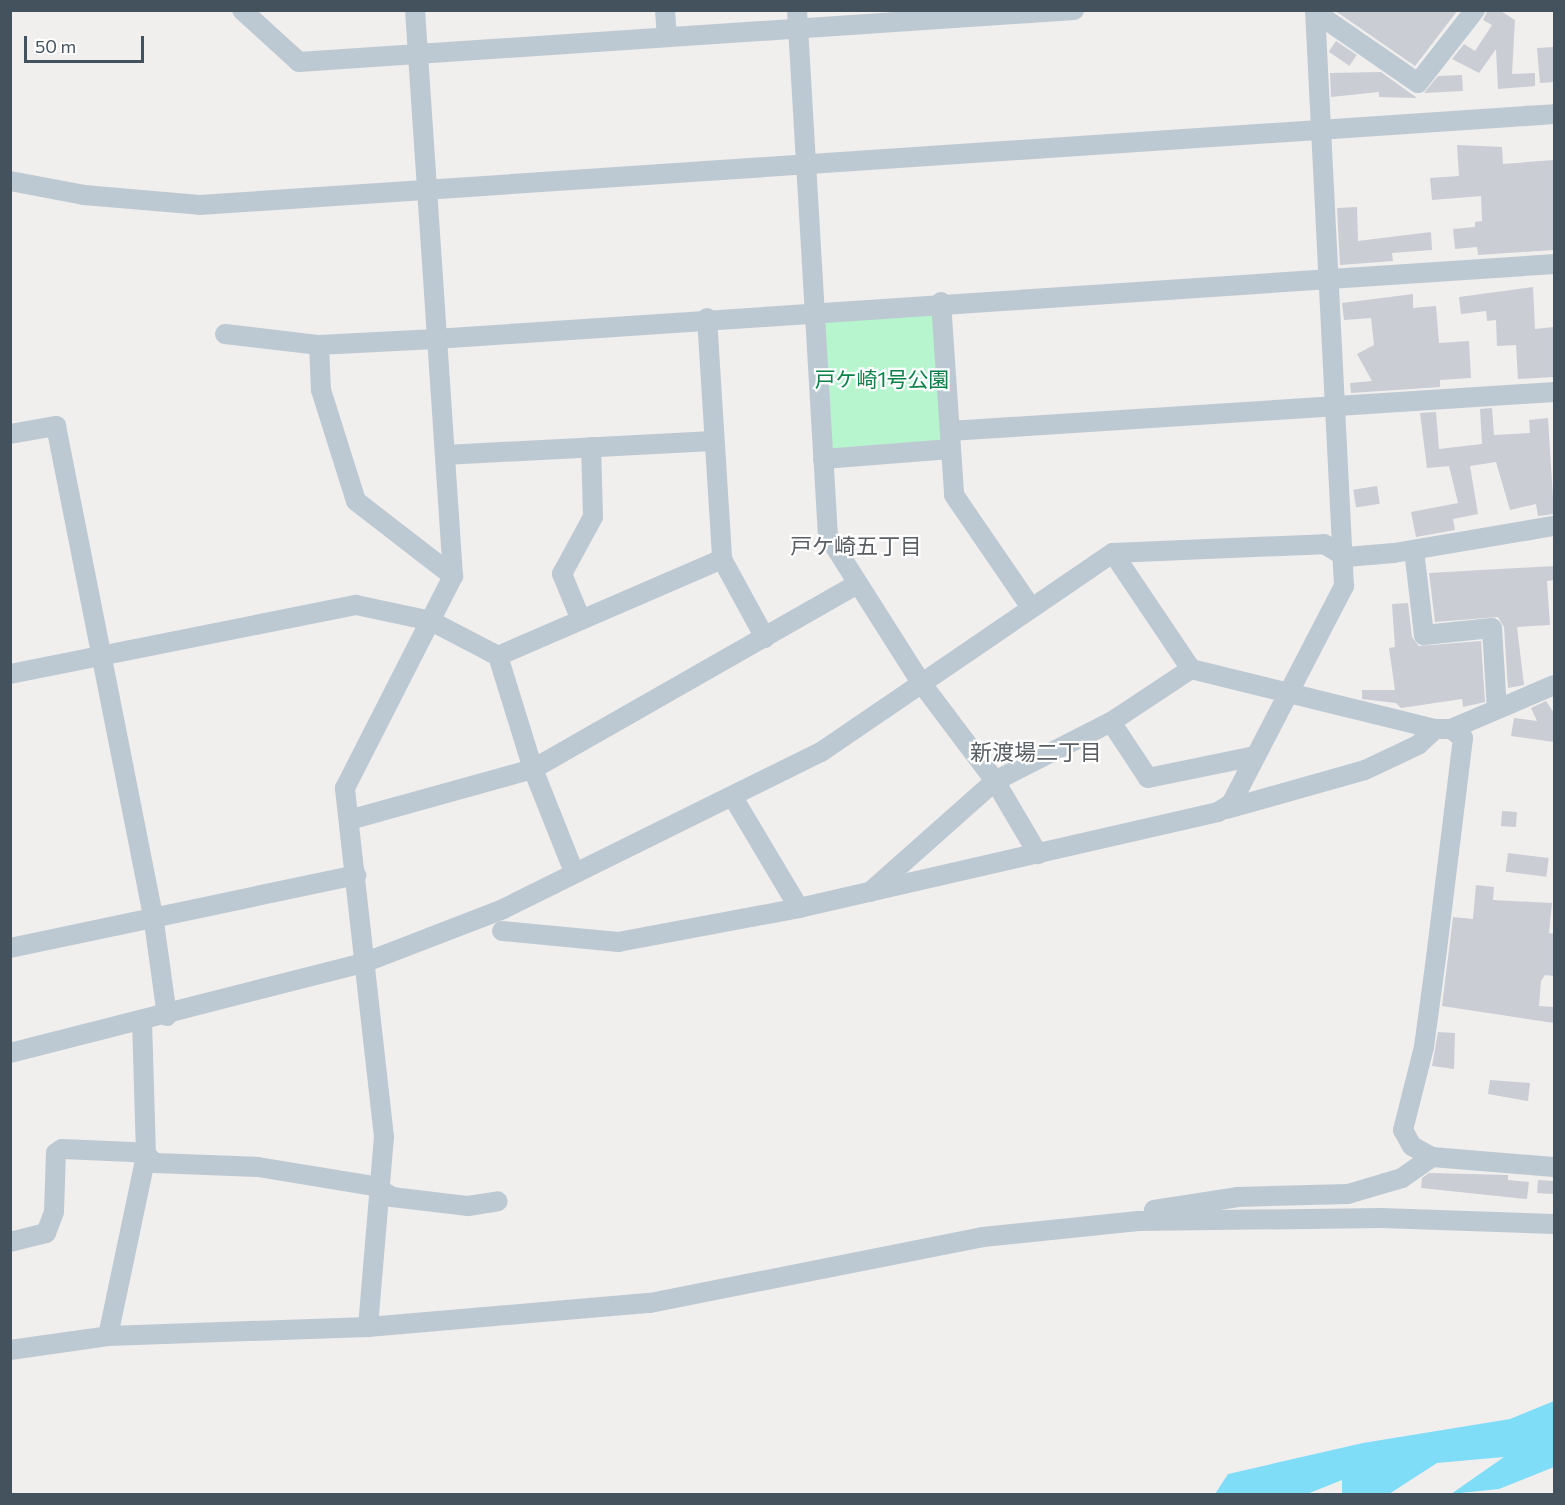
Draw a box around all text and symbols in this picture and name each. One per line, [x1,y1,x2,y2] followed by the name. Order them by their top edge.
[27,24,147,62] scale bar
[35,35,76,57] text: 50 m
[815,366,949,392] park label: 戸ケ崎1号公園
[790,533,922,559] district label: 戸ケ崎五丁目
[970,739,1102,765] district label: 新渡場二丁目

